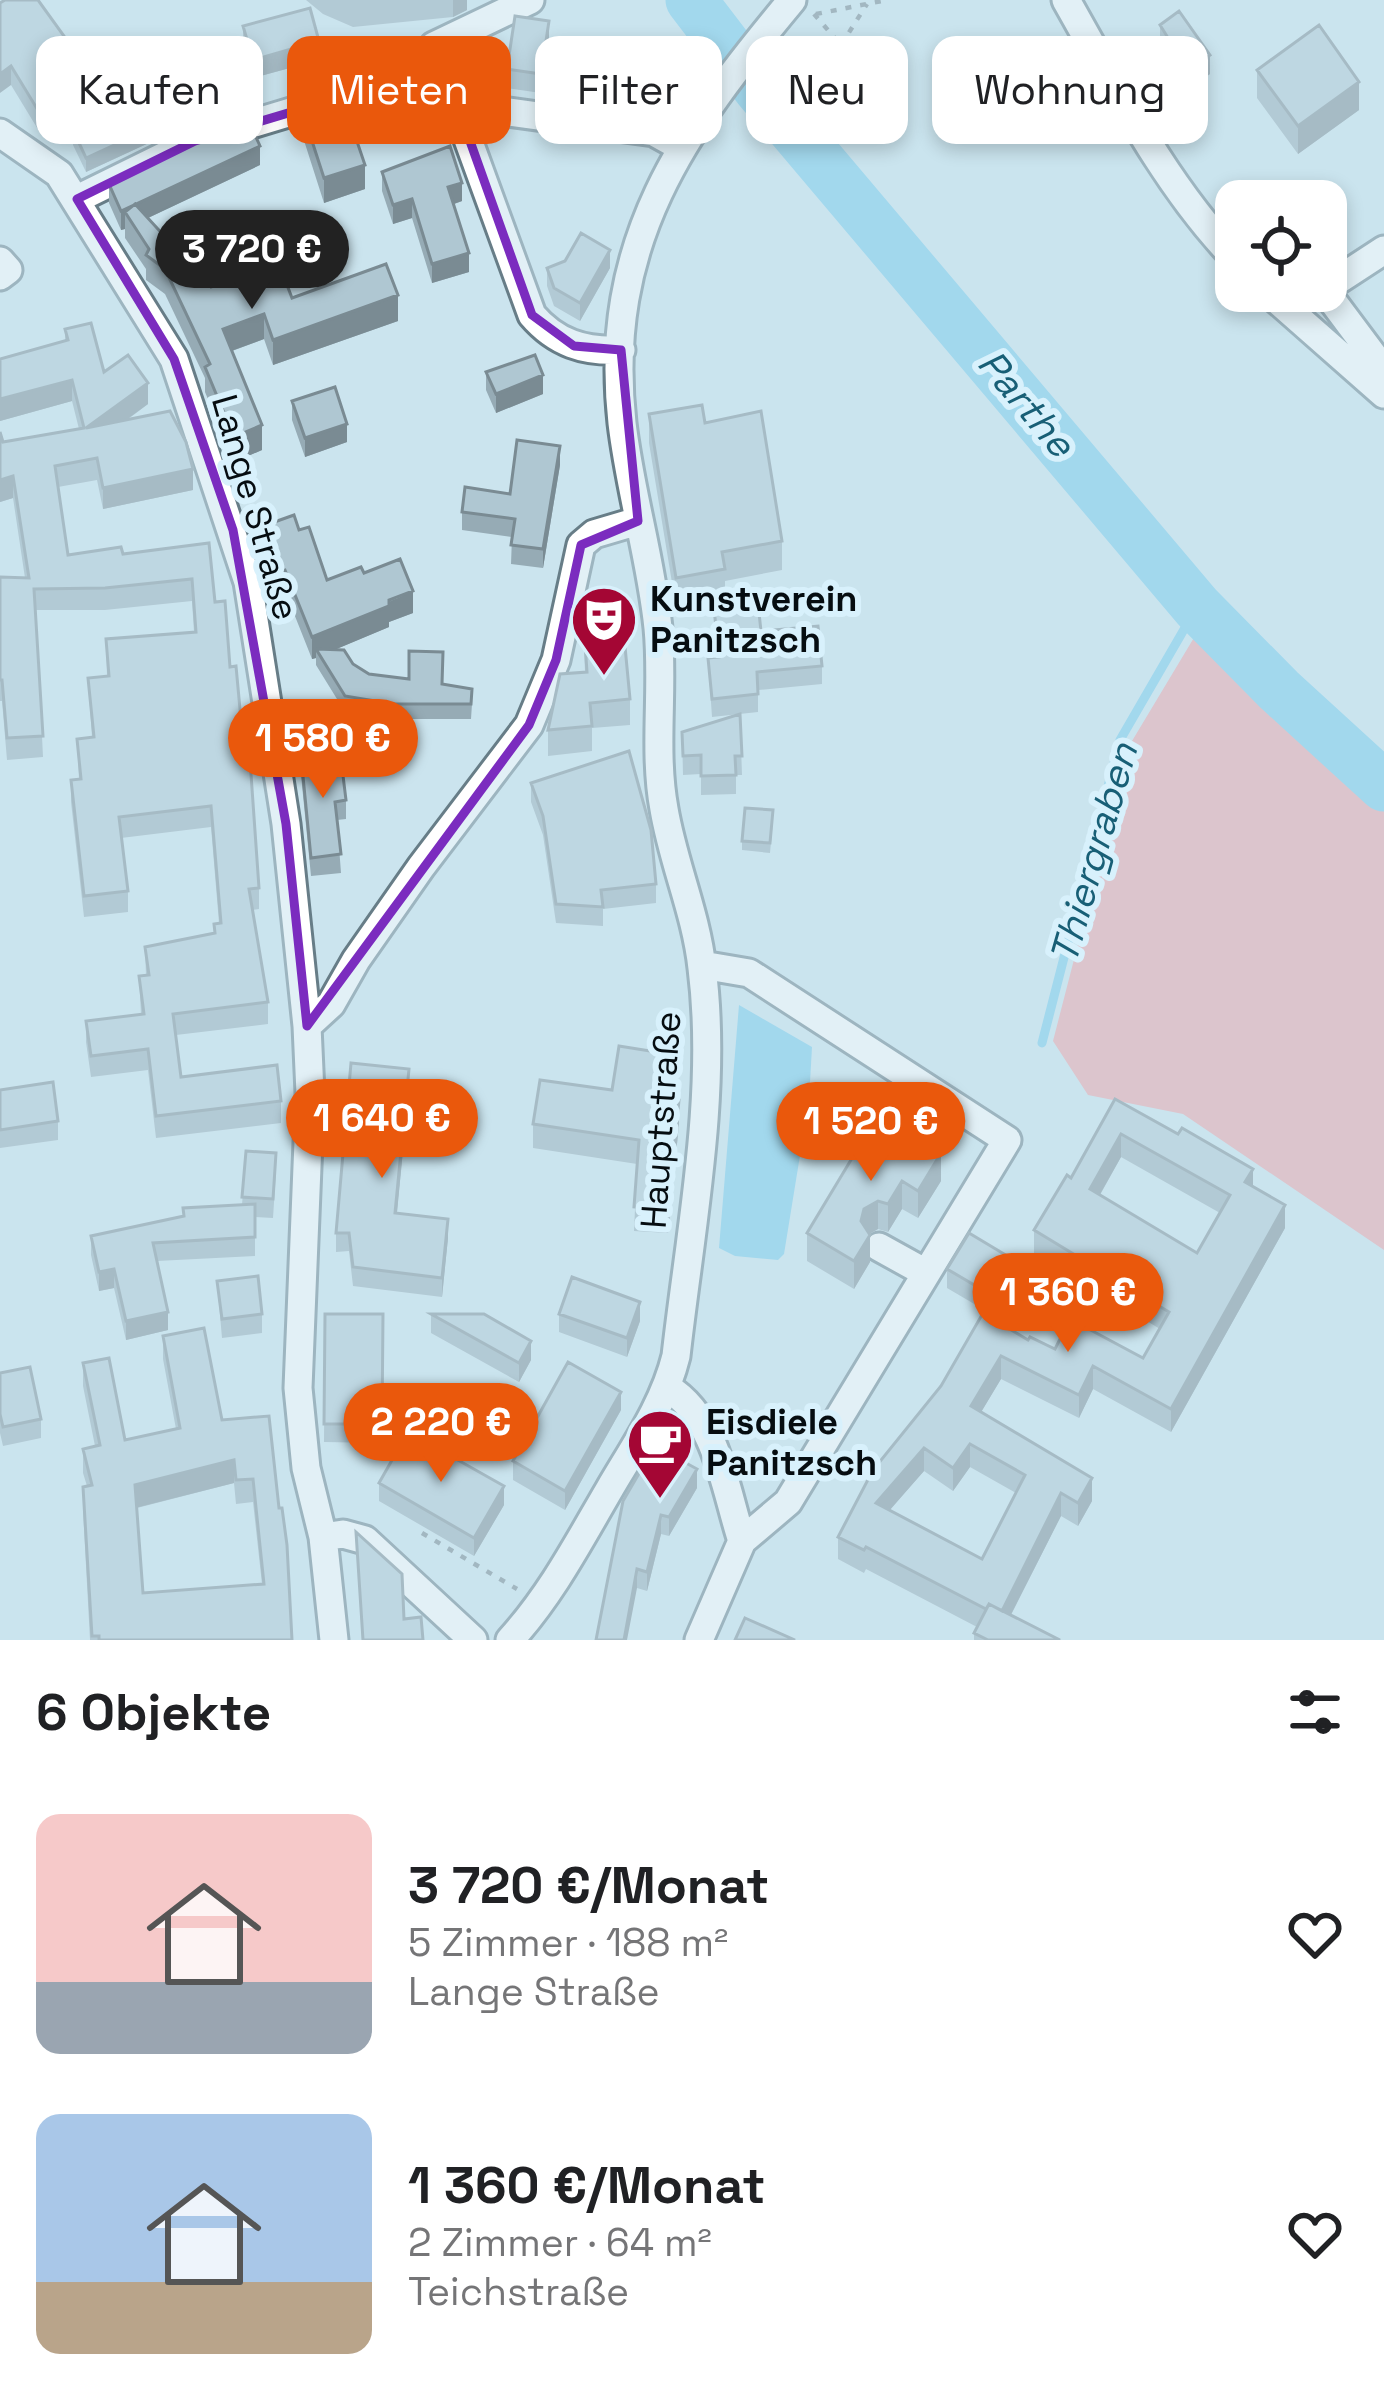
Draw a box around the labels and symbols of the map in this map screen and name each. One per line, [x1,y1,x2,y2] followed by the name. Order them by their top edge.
[141,210,363,312] pin: 3 720 €
[968,340,1087,468] water label: Parthe
[201,389,309,625] street label: Lange Straße
[650,576,858,663] place label: Kunstverein Panitzsch
[569,584,639,678] theatre icon: Kunstverein Panitzsch
[212,699,434,801] pin: 1 580 €
[1039,736,1149,969] water label: Thiergraben
[630,1010,692,1230] street label: Hauptstraße
[271,1079,493,1181] pin: 1 640 €
[760,1082,982,1184] pin: 1 520 €
[957,1253,1179,1355] pin: 1 360 €
[330,1383,552,1485] pin: 2 220 €
[706,1399,877,1486] place label: Eisdiele Panitzsch
[625,1407,695,1501] cafe icon: Eisdiele Panitzsch

